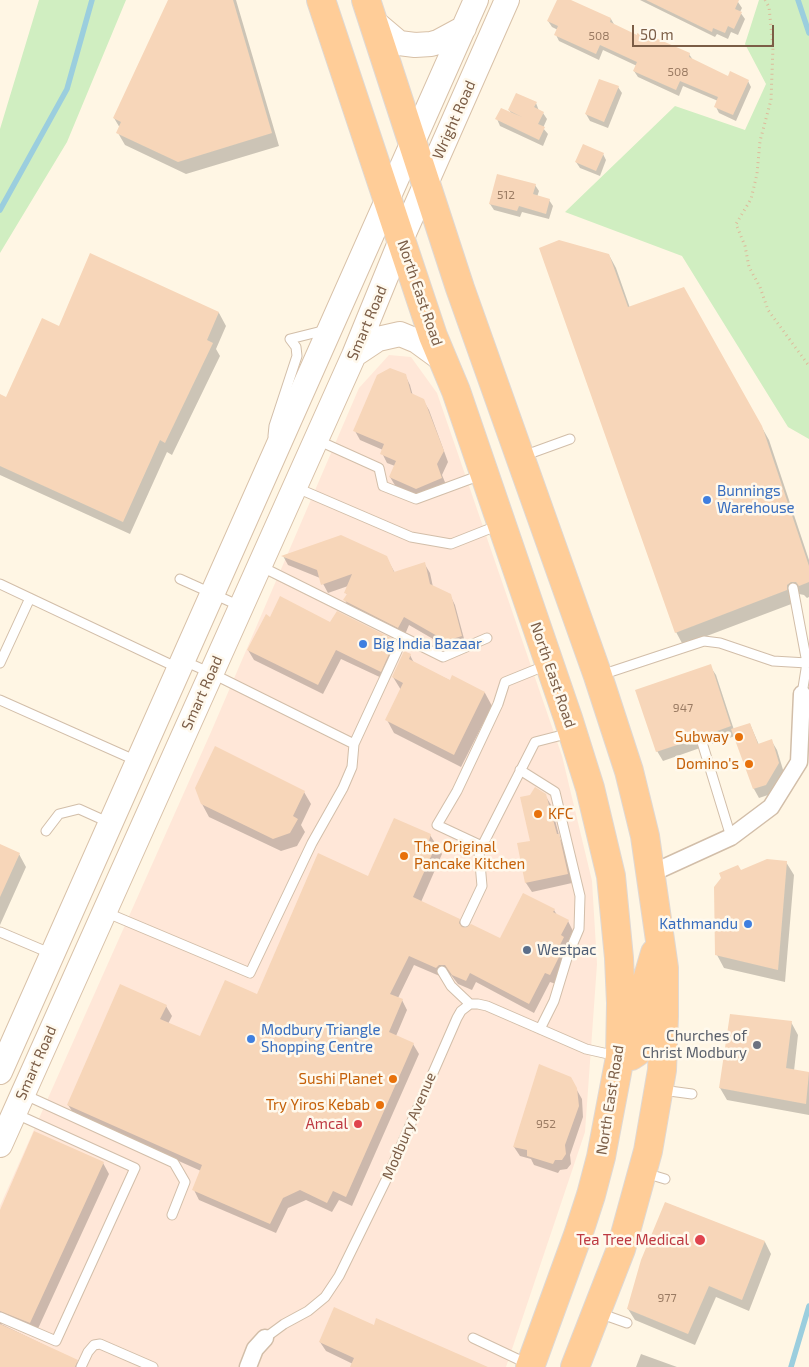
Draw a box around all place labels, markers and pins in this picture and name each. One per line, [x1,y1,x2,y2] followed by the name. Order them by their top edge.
[717,482,795,517] place label: Bunnings Warehouse
[701,494,713,506] marker: Bunnings Warehouse
[373,635,482,653] place label: Big India Bazaar
[357,638,369,650] marker: Big India Bazaar
[675,728,729,746] place label: Subway
[733,731,745,743] marker: Subway
[676,755,739,773] place label: Domino's
[743,758,755,770] marker: Domino's
[548,805,573,823] place label: KFC
[532,808,544,820] marker: KFC
[414,838,525,873] place label: The Original Pancake Kitchen
[398,850,410,862] marker: The Original Pancake Kitchen
[659,915,738,933] place label: Kathmandu
[742,918,754,930] marker: Kathmandu
[537,941,597,959] place label: Westpac
[521,944,533,956] marker: Westpac
[261,1021,381,1056] place label: Modbury Triangle Shopping Centre
[642,1027,747,1062] place label: Churches of Christ Modbury
[245,1033,257,1045] marker: Modbury Triangle Shopping Centre
[751,1039,763,1051] marker: Churches of Christ Modbury
[299,1070,383,1088] place label: Sushi Planet
[387,1073,399,1085] marker: Sushi Planet
[266,1096,370,1114] place label: Try Yiros Kebab
[374,1099,386,1111] marker: Try Yiros Kebab
[306,1115,348,1133] place label: Amcal
[352,1118,364,1130] marker: Amcal
[576,1231,689,1249] place label: Tea Tree Medical
[693,1233,707,1247] marker: Tea Tree Medical

